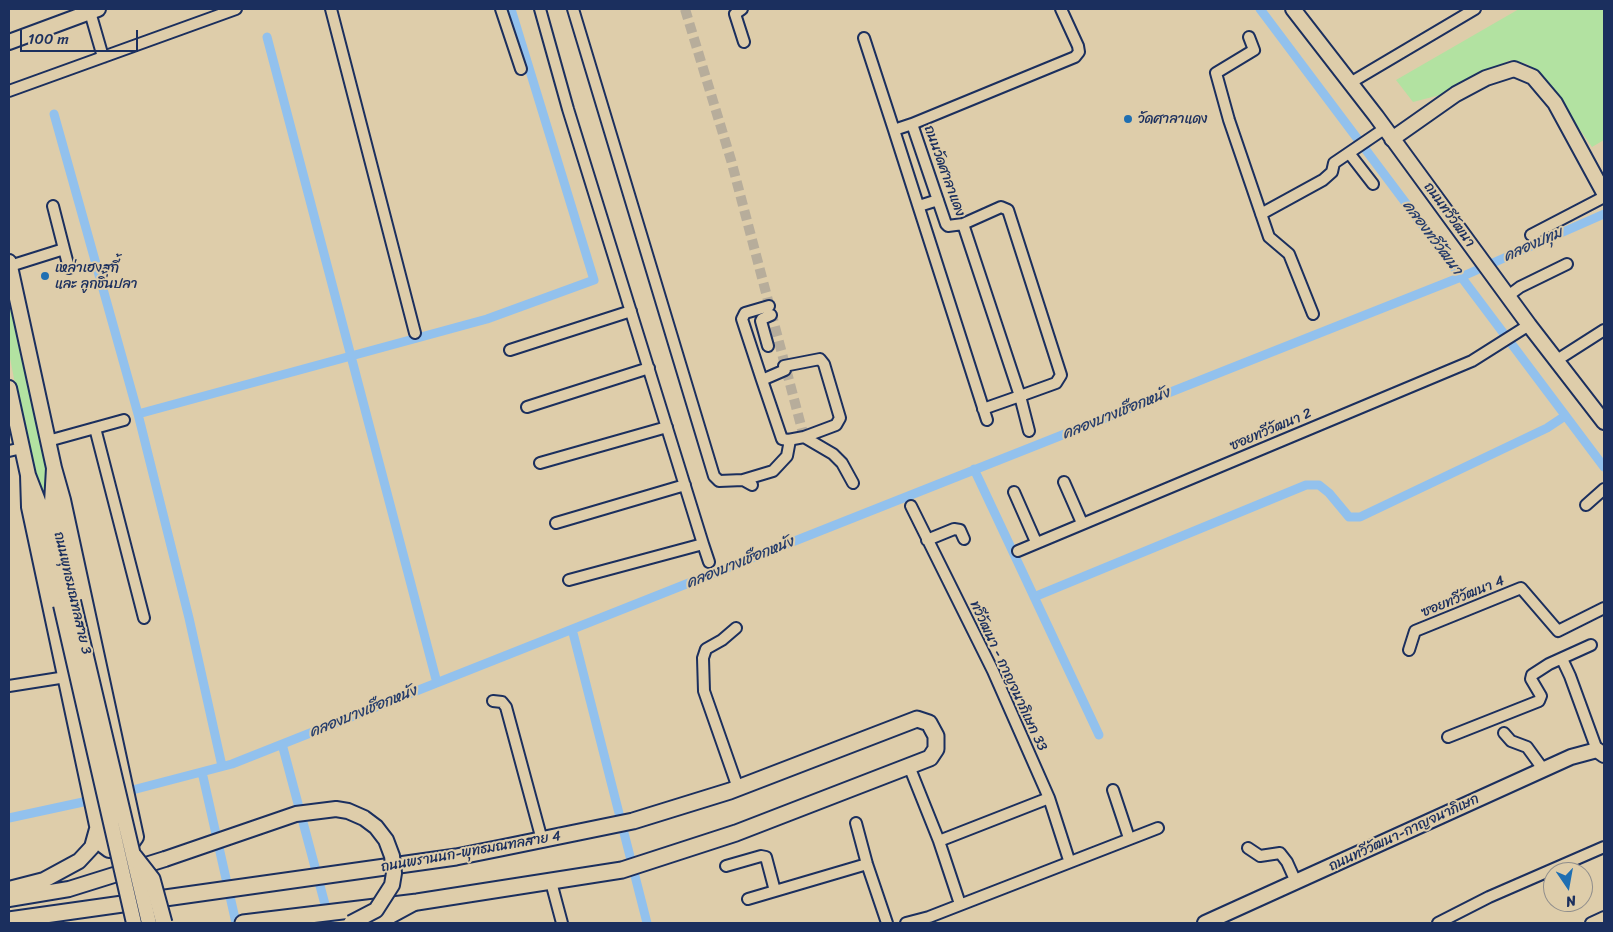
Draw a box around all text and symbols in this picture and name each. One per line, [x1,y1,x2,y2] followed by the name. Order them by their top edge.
[22,20,140,52] scale bar
[28,26,69,52] text: 100 m
[1138,111,1207,127] place label: วัดศาลาแดง
[1122,113,1134,125] marker: วัดศาลาแดง
[920,123,968,219] street label: ถนนวัดศาลาแดง
[1420,179,1478,251] street label: ถนนทวีวัฒนา
[1398,197,1466,279] water label: คลองทวีวัฒนา
[1501,224,1565,266] water label: คลองปทุม
[55,260,138,292] place label: เหล่าเฮงสุกี้ และ ลูกชิ้นปลา
[39,270,51,282] marker: เหล่าเฮงสุกี้ และ ลูกชิ้นปลา
[1060,384,1172,444] water label: คลองบางเชือกหนัง
[1228,405,1314,455] street label: ซอยทวีวัฒนา 2
[50,530,94,656] street label: ถนนพุทธมณฑลสาย 3
[684,533,796,593] water label: คลองบางเชือกหนัง
[1419,573,1507,621] street label: ซอยทวีวัฒนา 4
[966,598,1050,754] street label: ทวีวัฒนา - กาญจนาภิเษก 33
[307,682,419,742] water label: คลองบางเชือกหนัง
[1326,791,1482,875] street label: ถนนทวีวัฒนา-กาญจนาภิเษก
[380,828,562,876] street label: ถนนพรานนก-พุทธมณฑลสาย 4
[1543,862,1593,912] north arrow
[1564,888,1578,914] text: N

